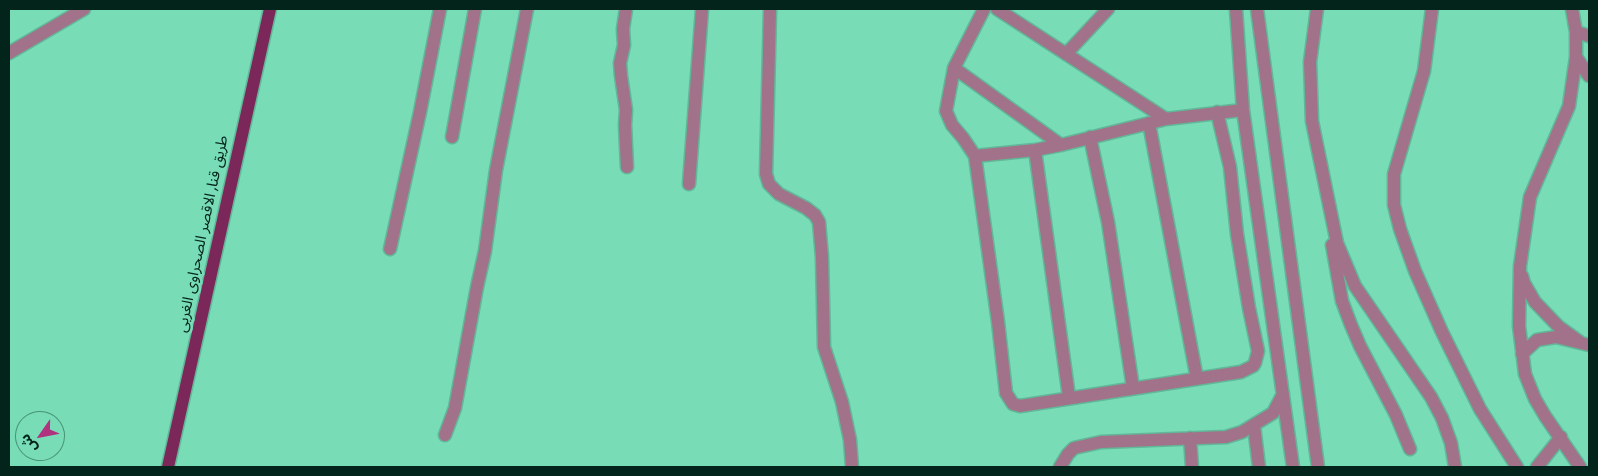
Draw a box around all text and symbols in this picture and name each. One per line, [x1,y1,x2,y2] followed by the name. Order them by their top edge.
[173,134,233,334] street label: طريق قنا, الاقصر الصحراوى الغربى
[15,411,65,461] north arrow
[15,430,42,457] text: ش

